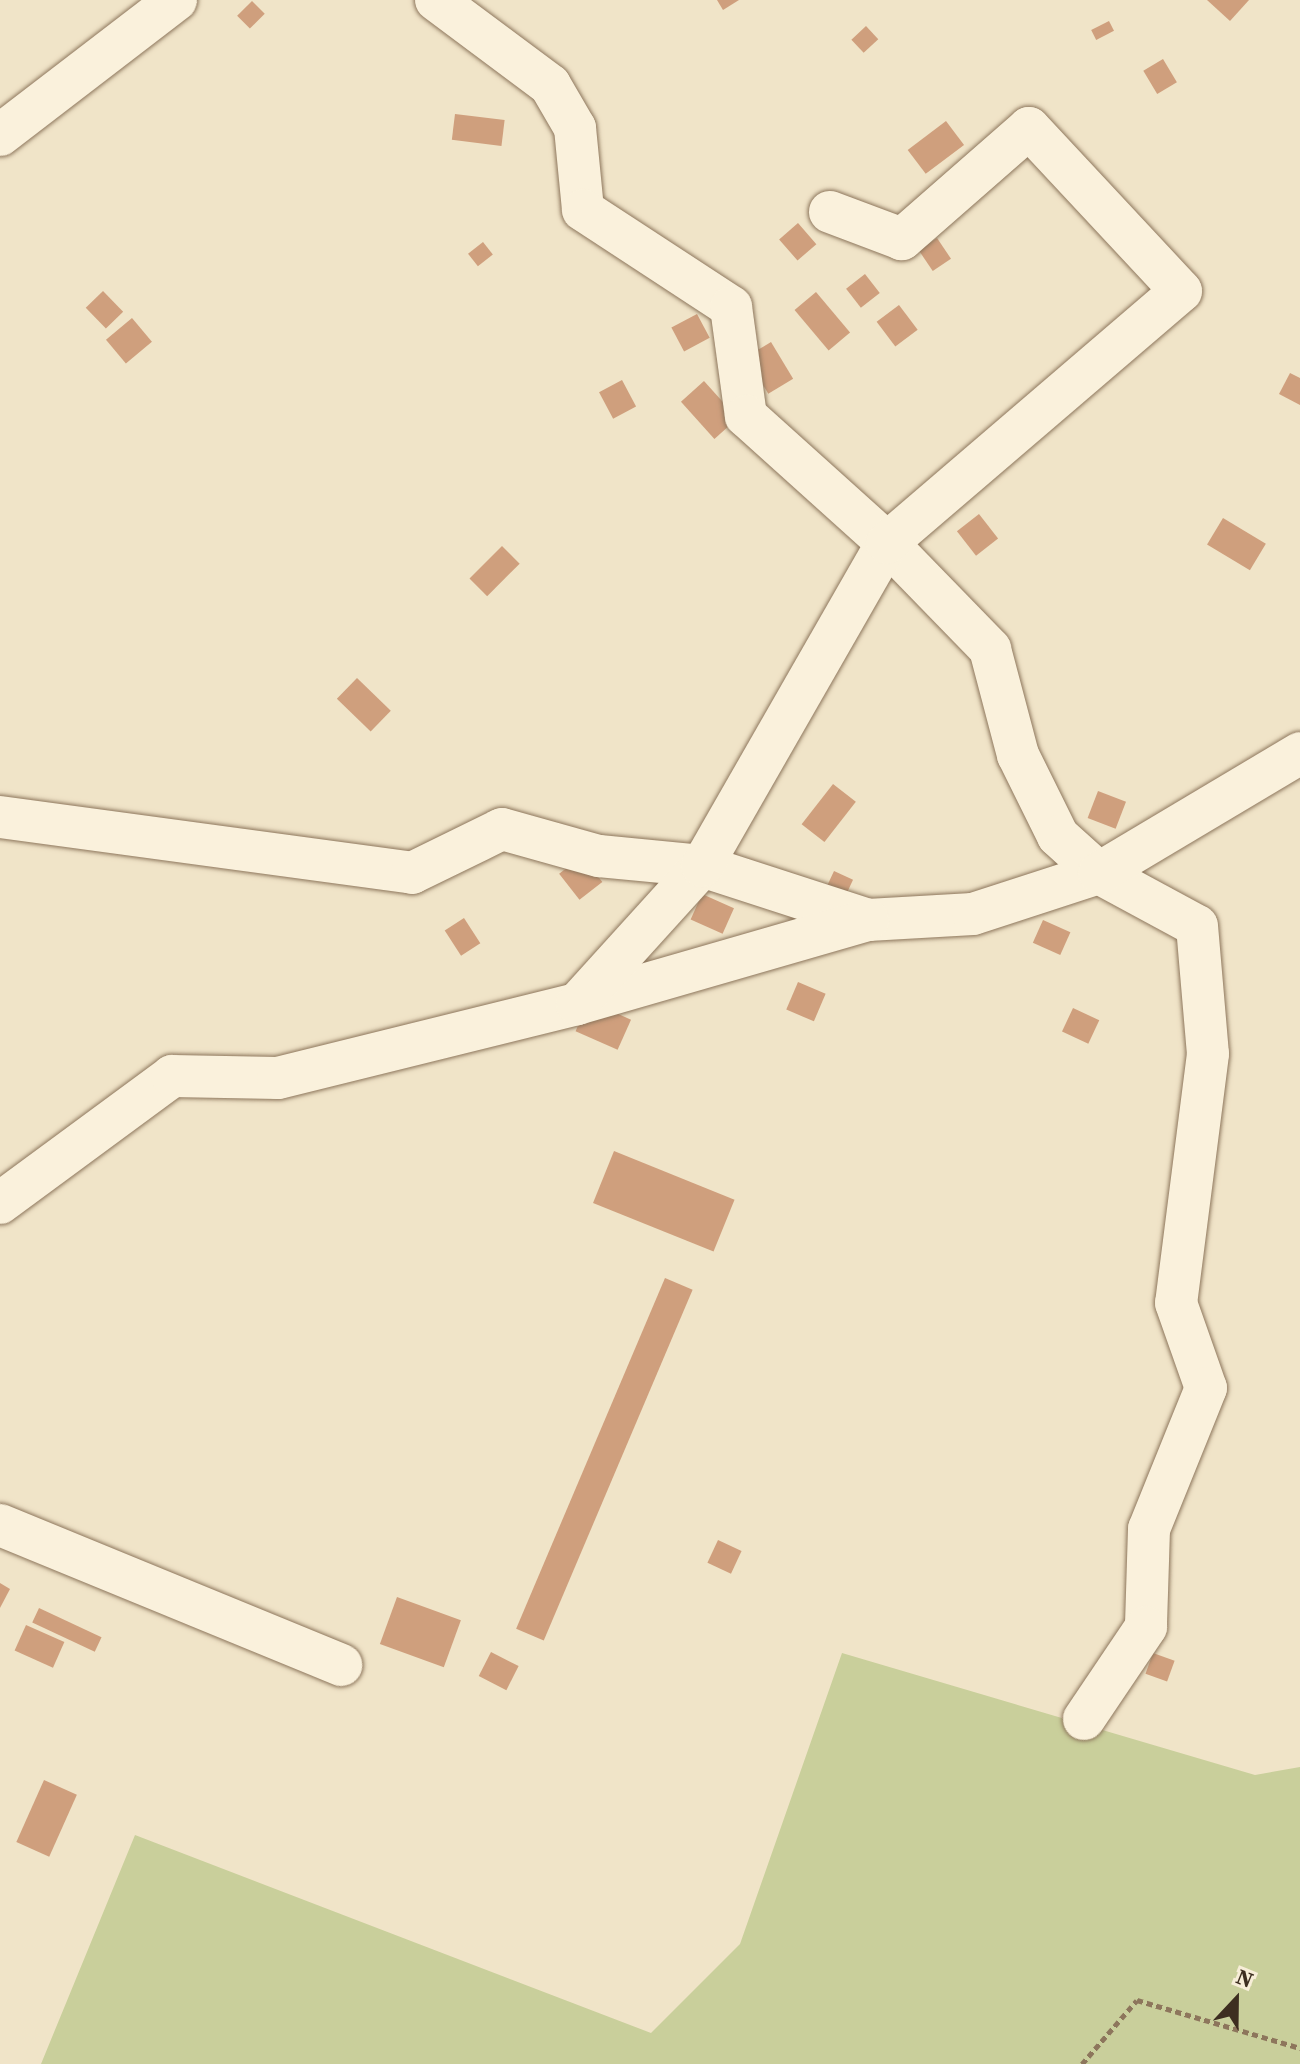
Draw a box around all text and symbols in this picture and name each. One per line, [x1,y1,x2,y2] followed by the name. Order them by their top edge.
[1196,1960,1276,2040] north arrow
[1232,1961,1258,1995] text: N

